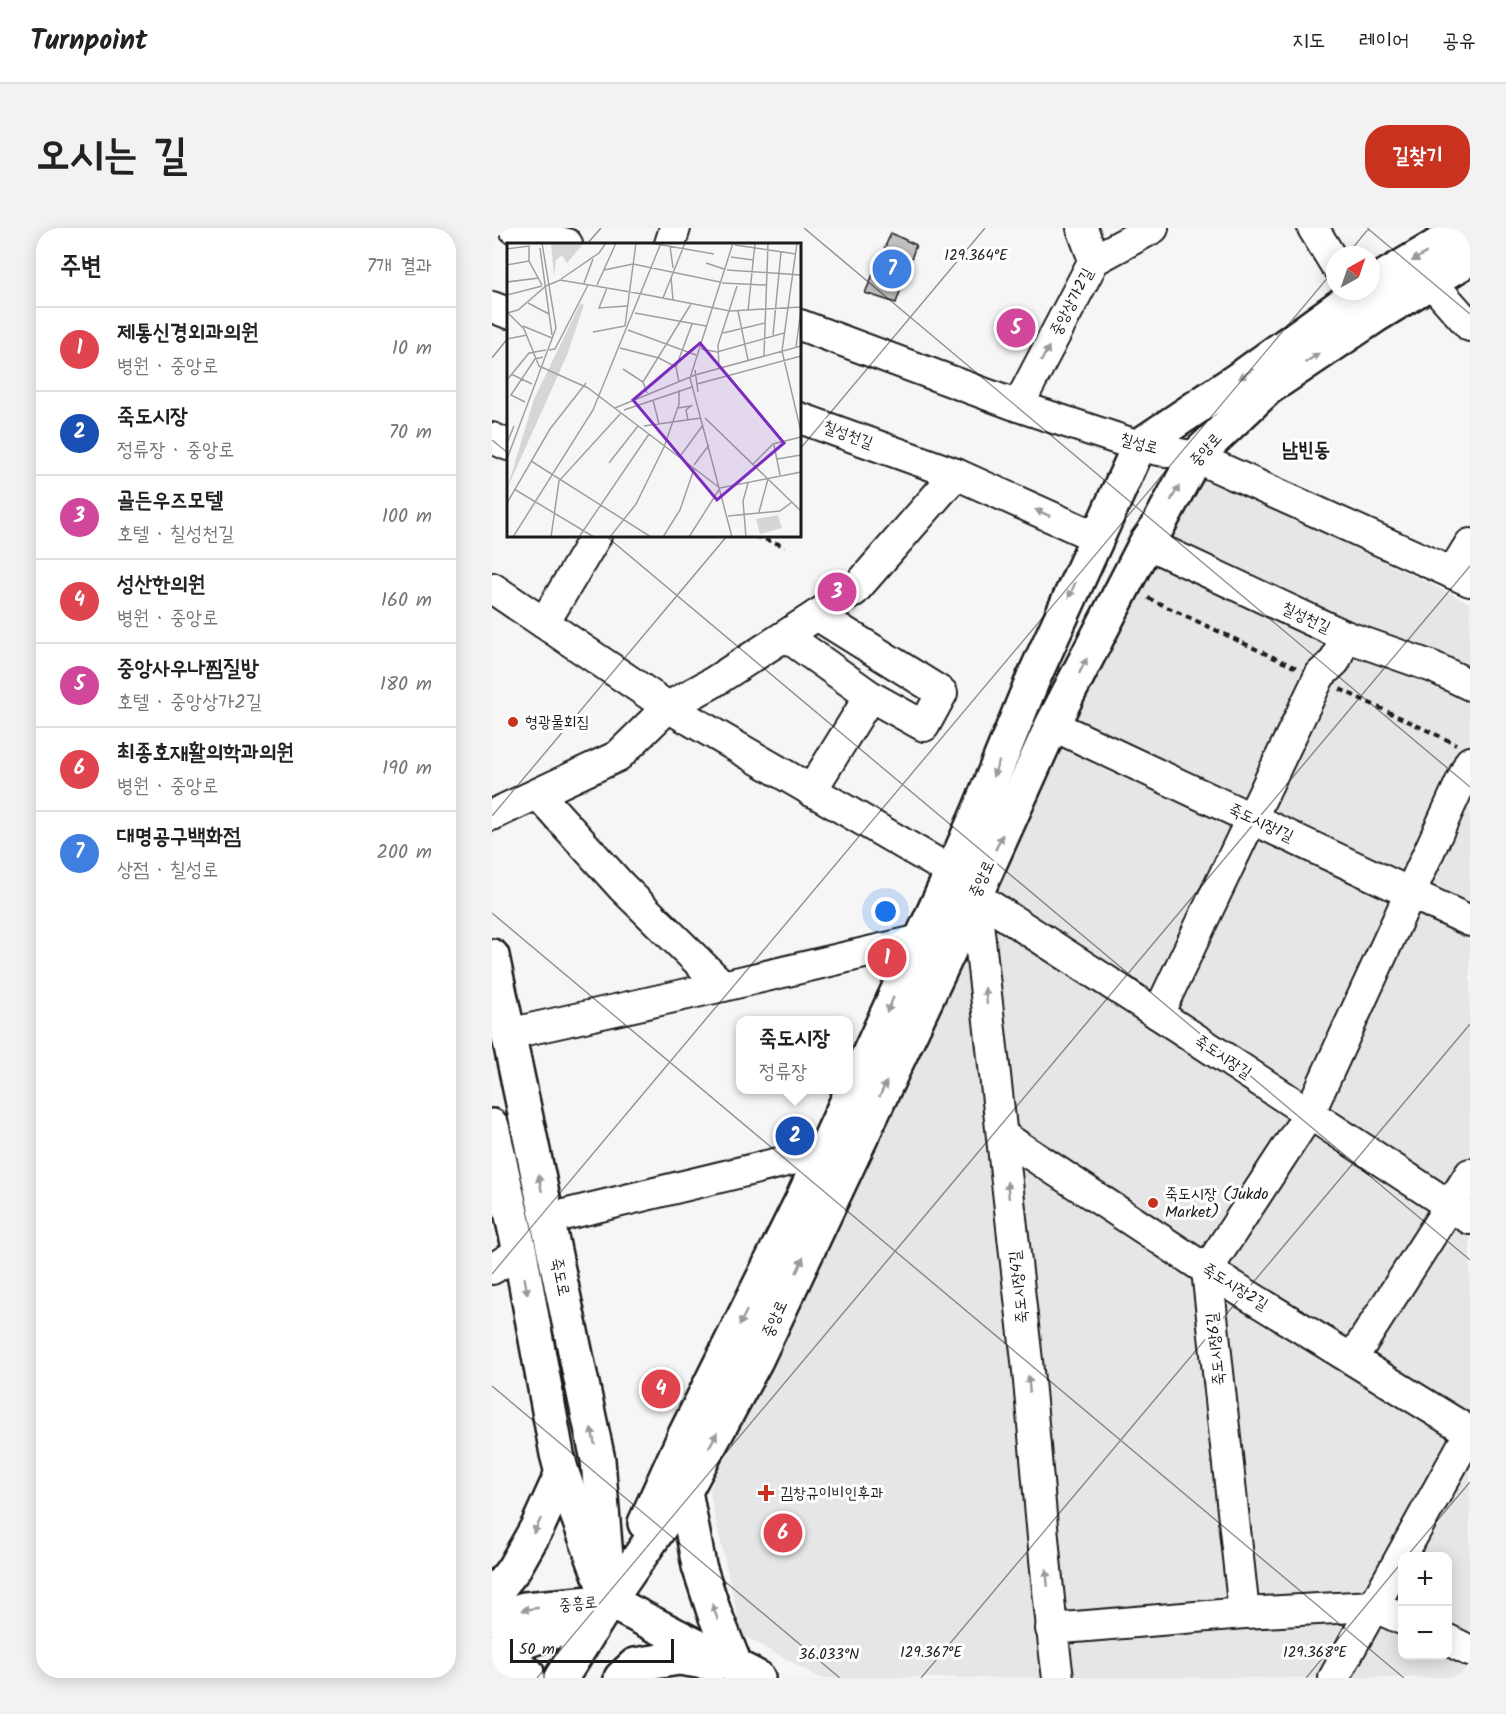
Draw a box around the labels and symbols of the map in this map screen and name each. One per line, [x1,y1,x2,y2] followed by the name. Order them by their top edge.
[507,243,801,537] inset map
[944,244,1009,268] text: 129.364°E
[872,246,912,291] pin: 7
[1326,246,1380,300] north arrow
[1411,251,1427,262] one-way arrow
[1044,263,1100,340] street label: 중앙상가2길
[996,306,1036,350] pin: 5
[1040,345,1050,362] one-way arrow
[1304,352,1320,364] one-way arrow
[1238,368,1254,380] one-way arrow
[820,414,877,456] street label: 칠성천길
[1117,427,1161,461] street label: 칠성로
[1184,427,1228,473] street label: 중앙로
[1282,435,1330,467] district label: 남빈동
[1170,484,1180,502] one-way arrow
[1033,508,1051,518] one-way arrow
[818,570,856,614] pin: 3
[1068,582,1077,599] one-way arrow
[1277,596,1335,640] street label: 칠성천길
[1078,658,1087,675] one-way arrow
[525,710,589,735] place label: 형광물회집
[506,715,520,729] marker: 형광물회집
[990,761,1000,779] one-way arrow
[1224,797,1298,849] street label: 죽도시장1길
[994,834,1003,851] one-way arrow
[963,856,1001,902] street label: 중앙로
[871,897,900,926] your location
[868,936,906,980] pin: 1
[982,987,991,1006] one-way arrow
[885,996,895,1014] one-way arrow
[1189,1029,1257,1085] street label: 죽도시장길
[878,1080,887,1097] one-way arrow
[776,1114,814,1158] pin: 2
[535,1174,544,1193] one-way arrow
[1004,1180,1013,1199] one-way arrow
[1165,1182,1269,1225] place label: 죽도시장 (Jukdo Market)
[1146,1196,1160,1210] marker: 죽도시장 (Jukdo Market)
[1003,1249,1035,1325] street label: 죽도시장4길
[544,1256,576,1298] street label: 죽도로
[796,1257,805,1274] one-way arrow
[1197,1257,1273,1317] street label: 죽도시장2길
[522,1277,531,1296] one-way arrow
[756,1296,794,1342] street label: 중앙로
[739,1309,748,1326] one-way arrow
[1200,1311,1232,1387] street label: 죽도시장6길
[642,1366,680,1412] pin: 4
[1024,1374,1034,1393] one-way arrow
[588,1426,597,1445] one-way arrow
[708,1431,718,1448] one-way arrow
[780,1481,883,1506] place label: 김창규이비인후과
[757,1484,775,1502] marker: 김창규이비인후과
[764,1510,802,1556] pin: 6
[533,1517,542,1534] one-way arrow
[1042,1569,1052,1588] one-way arrow
[558,1590,598,1618] street label: 중흥로
[709,1603,719,1621] one-way arrow
[521,1604,540,1613] one-way arrow
[510,1636,674,1664] scale bar
[900,1641,963,1665] text: 129.367°E
[1283,1641,1348,1665] text: 129.368°E
[799,1643,859,1667] text: 36.033°N

